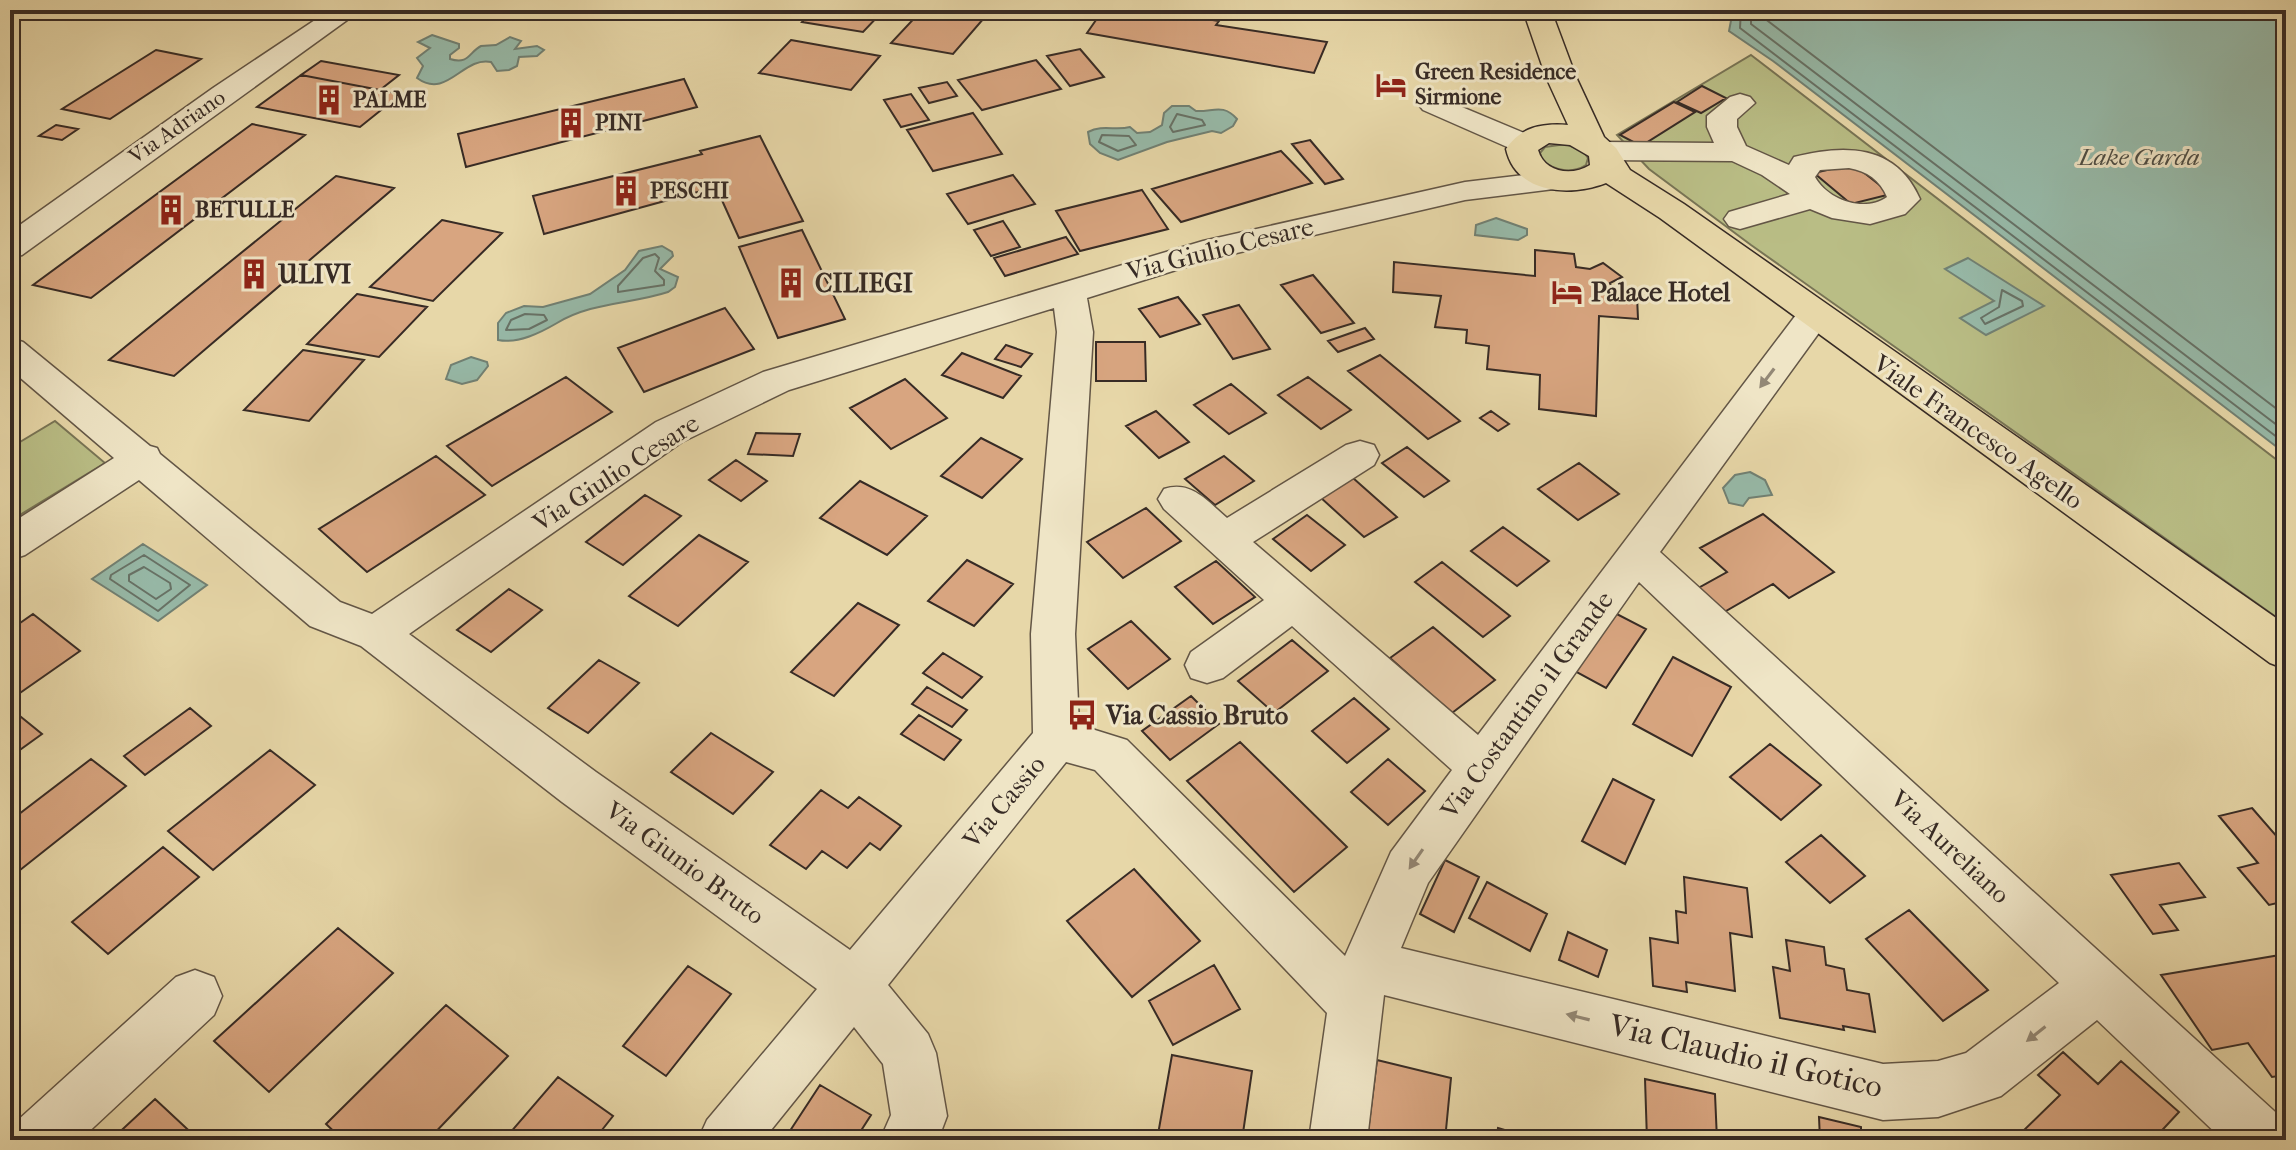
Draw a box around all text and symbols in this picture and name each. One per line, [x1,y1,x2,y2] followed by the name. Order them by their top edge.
[1415,59,1576,110] place label: Green Residence Sirmione
[1374,68,1408,102] hotel icon: Green Residence Sirmione
[312,83,346,117] building icon: PALME
[123,84,230,170] street label: Via Adriano
[353,87,427,113] place label: PALME
[554,106,588,140] building icon: PINI
[595,110,642,136] place label: PINI
[2077,143,2199,171] water label: Lake Garda
[609,174,643,208] building icon: PESCHI
[650,178,729,204] place label: PESCHI
[154,193,188,227] building icon: BETULLE
[195,197,295,223] place label: BETULLE
[1122,211,1317,287] street label: Via Giulio Cesare
[237,257,271,291] building icon: ULIVI
[277,259,351,290] place label: ULIVI
[774,266,808,300] building icon: CILIEGI
[815,268,913,299] place label: CILIEGI
[1550,275,1584,309] hotel icon: Palace Hotel
[1591,277,1731,308] place label: Palace Hotel
[1866,347,2089,516] street label: Viale Francesco Agello
[1760,367,1776,388] one-way arrow
[526,408,705,539] street label: Via Giulio Cesare
[1434,585,1620,825] street label: Via Costantino il Grande
[1065,698,1099,732] bus stop icon: Via Cassio Bruto
[1105,700,1288,731] place label: Via Cassio Bruto
[956,749,1052,855] street label: Via Cassio
[1883,783,2016,910] street label: Via Aureliano
[599,794,771,931] street label: Via Giunio Bruto
[1409,848,1424,869] one-way arrow
[1605,1006,1886,1105] street label: Via Claudio il Gotico
[1565,1010,1590,1022] one-way arrow
[2026,1025,2046,1041] one-way arrow

